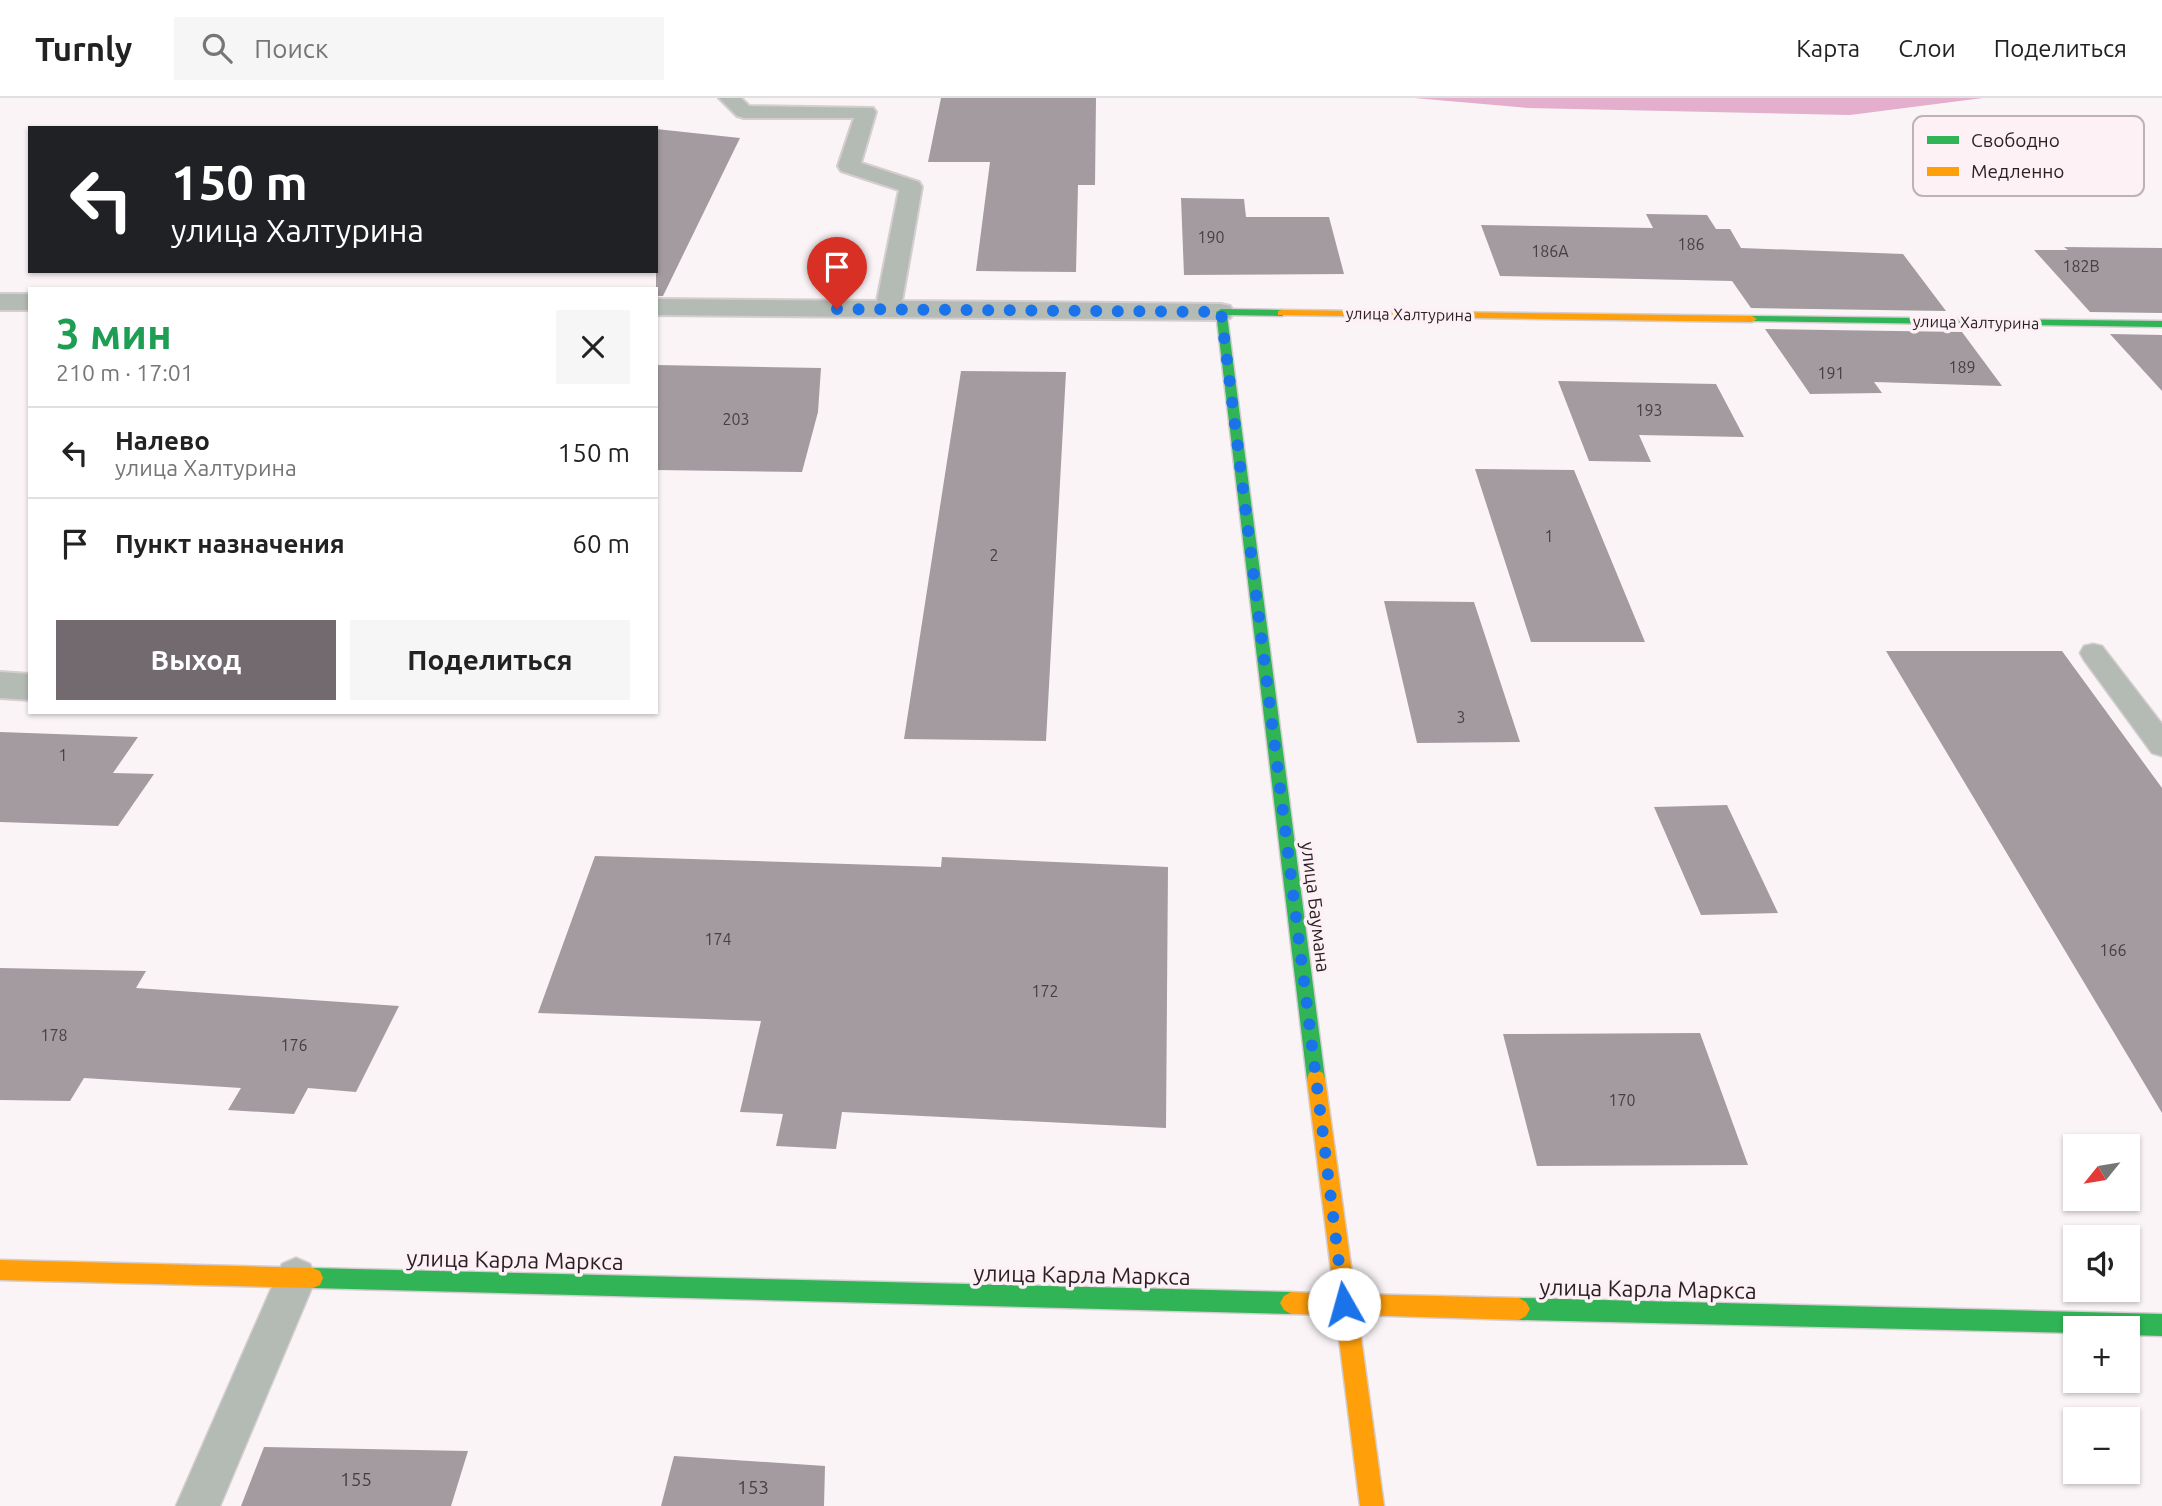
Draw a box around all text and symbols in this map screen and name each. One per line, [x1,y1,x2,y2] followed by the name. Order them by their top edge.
[174,17,664,80] search box
[198,29,236,67] icon: search
[35,30,132,67] text: Turnly
[254,34,328,63] text: Поиск
[1796,35,1860,62] text: Карта
[1898,35,1956,62] text: Слои
[1994,35,2127,62] text: Поделиться
[1913,116,2144,196] legend
[1971,129,2060,151] text: Свободно
[56,154,147,245] icon: left
[171,154,308,209] text: 150 m
[1971,160,2064,182] text: Медленно
[171,212,424,248] text: улица Халтурина
[1197,228,1225,246] house number: 190
[1677,235,1705,253] house number: 186
[807,237,867,309] pin
[1531,242,1569,260] house number: 186А
[818,248,856,286] icon: arrive
[2062,257,2100,275] house number: 182В
[1346,304,1472,324] street label: улица Халтурина
[56,310,172,357] text: 3 мин
[556,310,630,384] button: close
[1913,312,2039,332] street label: улица Халтурина
[1948,358,1976,376] house number: 189
[56,360,194,385] text: 210 m · 17:01
[1817,364,1845,382] house number: 191
[1635,401,1663,419] house number: 193
[722,410,750,428] house number: 203
[115,426,210,455] text: Налево
[56,434,94,472] icon: left
[558,438,630,467] text: 150 m
[115,455,297,480] text: улица Халтурина
[56,525,94,563] icon: arrive
[1544,527,1554,545] house number: 1
[115,529,345,558] text: Пункт назначения
[572,529,630,558] text: 60 m
[989,546,999,564] house number: 2
[56,620,336,700] button: Выход
[350,620,630,700] button: Поделиться
[1456,708,1466,726] house number: 3
[58,746,68,764] house number: 1
[1297,840,1335,974] street label: улица Баумана
[704,930,732,948] house number: 174
[2099,941,2127,959] house number: 166
[1031,982,1059,1000] house number: 172
[40,1026,68,1044] house number: 178
[280,1036,308,1054] house number: 176
[1608,1091,1636,1109] house number: 170
[2063,1134,2140,1211] north arrow
[2063,1134,2140,1484] map controls
[2063,1225,2140,1302] button: sound
[406,1245,624,1274] street label: улица Карла Маркса
[973,1260,1191,1289] street label: улица Карла Маркса
[1307,1267,1381,1341] position arrow
[1539,1274,1757,1303] street label: улица Карла Маркса
[2063,1316,2140,1393] button: +
[2063,1407,2140,1484] button: −
[340,1468,372,1490] house number: 155
[737,1476,769,1498] house number: 153

